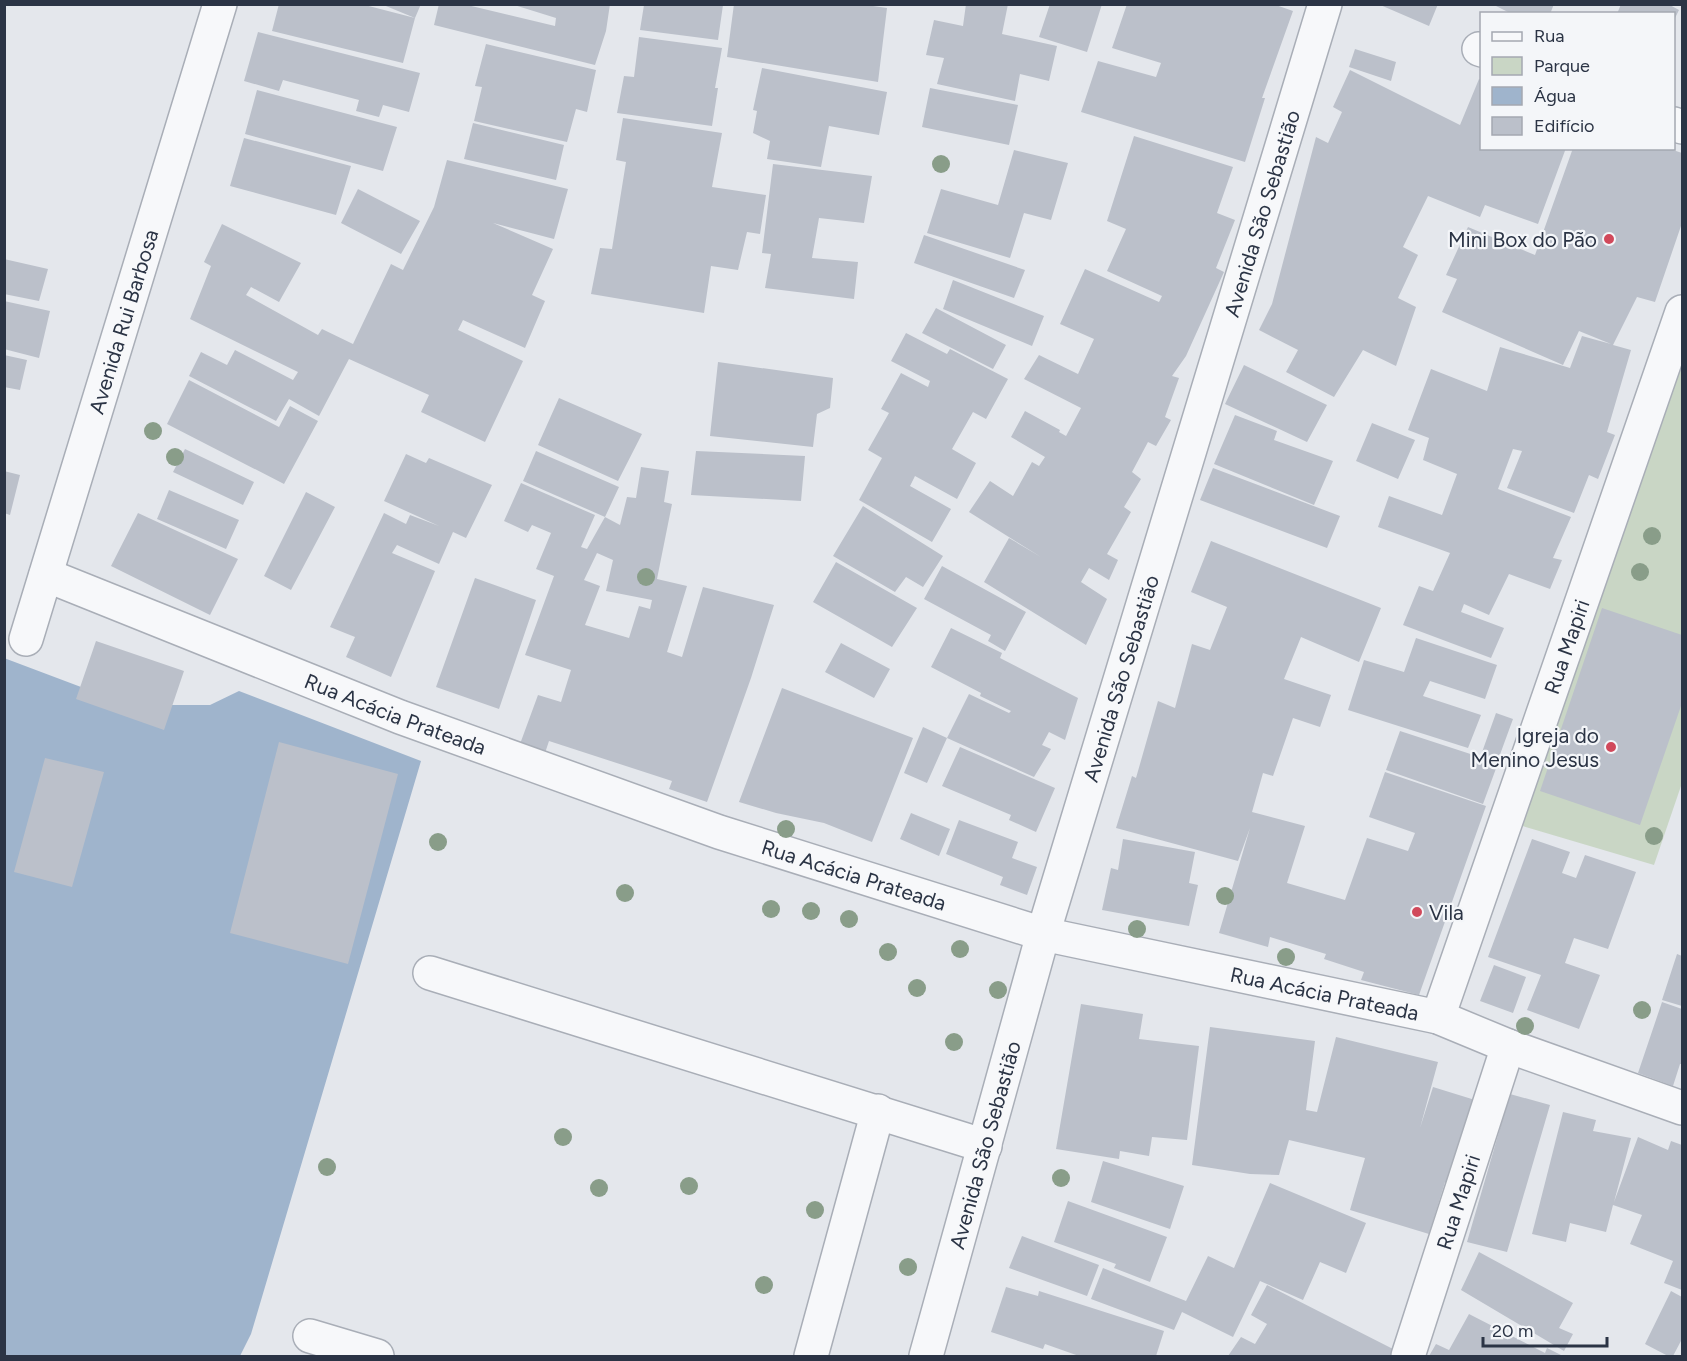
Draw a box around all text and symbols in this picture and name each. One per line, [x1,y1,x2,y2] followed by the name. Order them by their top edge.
[1480,12,1675,150] legend
[1534,25,1565,47] text: Rua
[1534,55,1590,77] text: Parque
[1534,85,1576,107] text: Água
[1218,107,1305,320] street label: Avenida São Sebastião
[1534,115,1595,137] text: Edifício
[83,226,163,417] street label: Avenida Rui Barbosa
[1448,227,1597,252] place label: Mini Box do Pão
[1602,232,1616,246] marker: Mini Box do Pão
[1077,572,1164,785] street label: Avenida São Sebastião
[1538,596,1594,697] street label: Rua Mapiri
[301,668,490,759] street label: Rua Acácia Prateada
[1471,723,1599,772] place label: Igreja do Menino Jesus
[1604,740,1618,754] marker: Igreja do Menino Jesus
[759,834,949,915] street label: Rua Acácia Prateada
[1429,900,1464,925] place label: Vila
[1410,905,1424,919] marker: Vila
[1228,961,1421,1025] street label: Rua Acácia Prateada
[944,1038,1025,1252] street label: Avenida São Sebastião
[1431,1151,1485,1253] street label: Rua Mapiri
[1483,1310,1608,1348] scale bar
[1492,1320,1533,1342] text: 20 m

